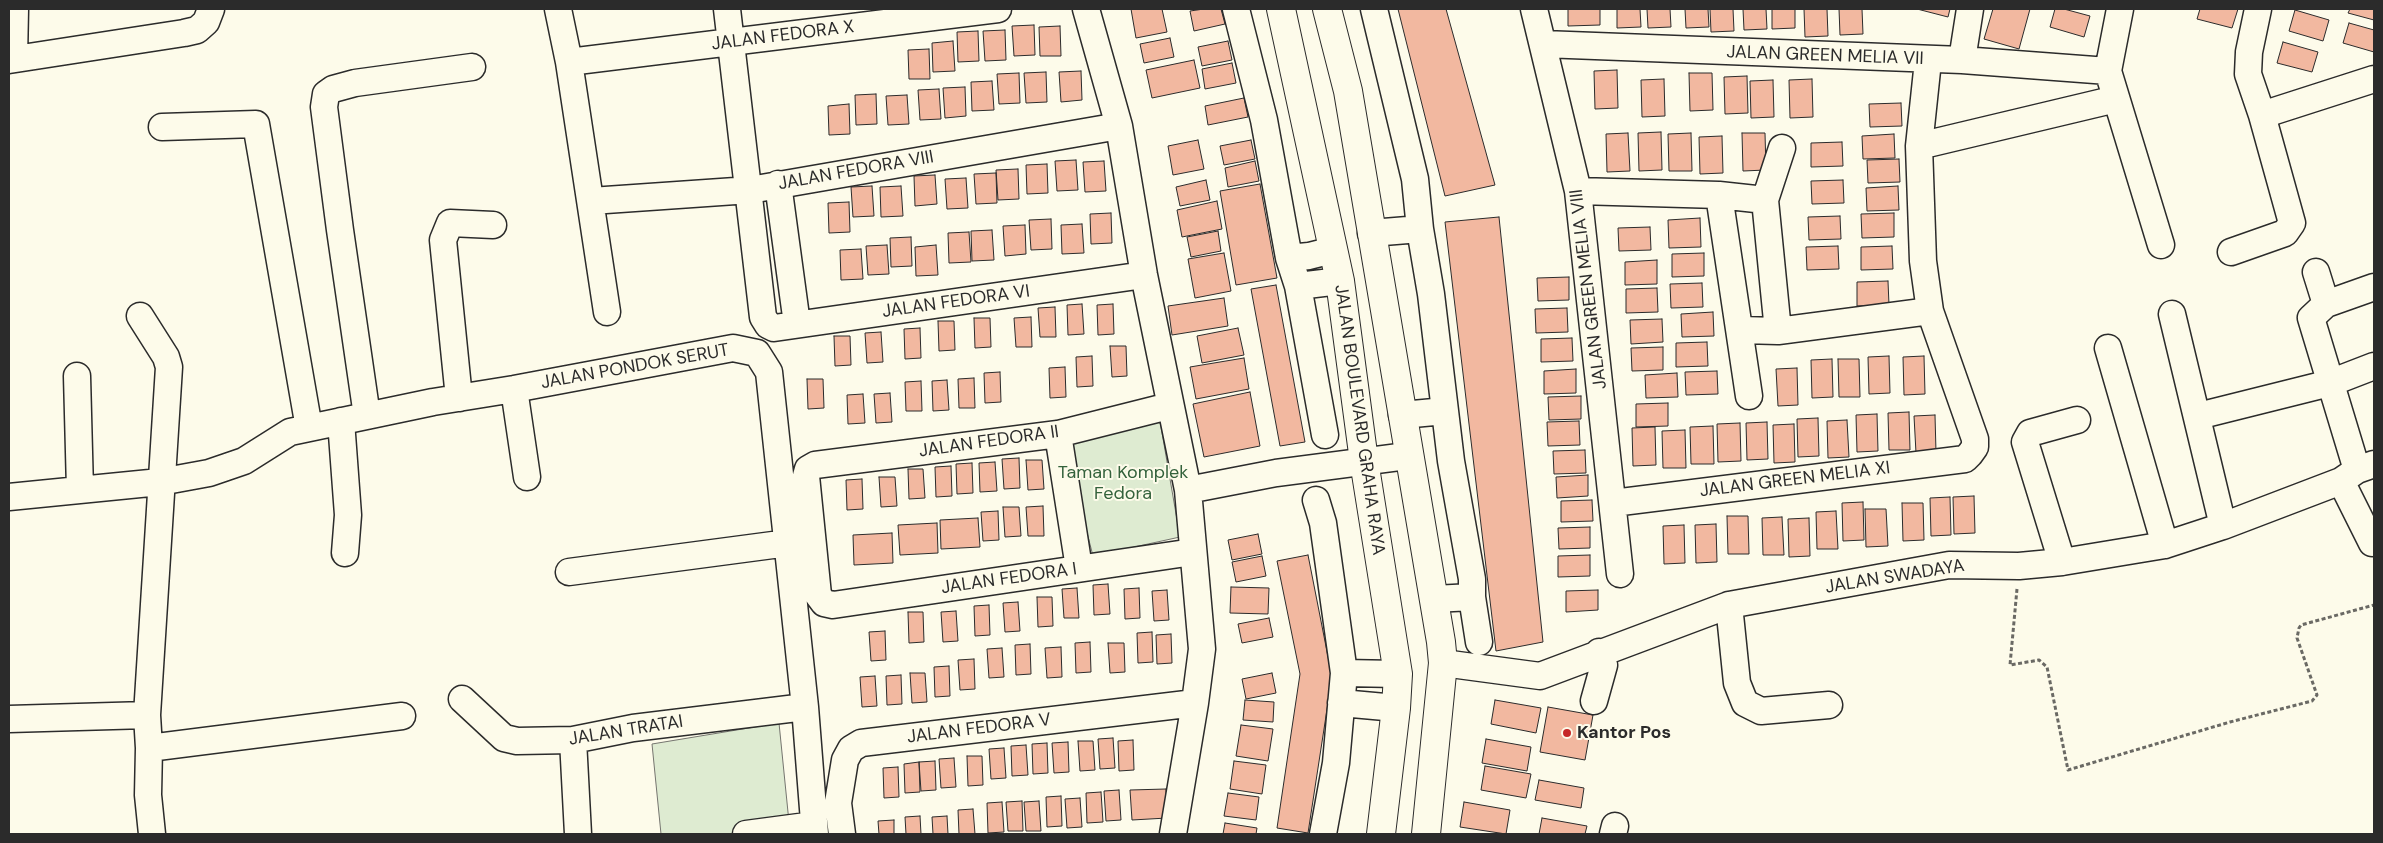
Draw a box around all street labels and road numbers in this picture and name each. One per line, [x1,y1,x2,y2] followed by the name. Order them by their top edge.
[710,17,856,55] street label: JALAN FEDORA X
[1726,42,1924,70] street label: JALAN GREEN MELIA VII
[777,147,935,195] street label: JALAN FEDORA VIII
[1566,188,1612,390] street label: JALAN GREEN MELIA VIII
[881,281,1031,323] street label: JALAN FEDORA VI
[1329,283,1389,557] street label: JALAN BOULEVARD GRAHA RAYA
[539,340,731,394] street label: JALAN PONDOK SERUT
[918,421,1060,463] street label: JALAN FEDORA II
[1698,458,1892,502] street label: JALAN GREEN MELIA XI
[1824,555,1966,599] street label: JALAN SWADAYA
[940,559,1078,599] street label: JALAN FEDORA I
[906,709,1052,749] street label: JALAN FEDORA V
[567,711,685,751] street label: JALAN TRATAI

